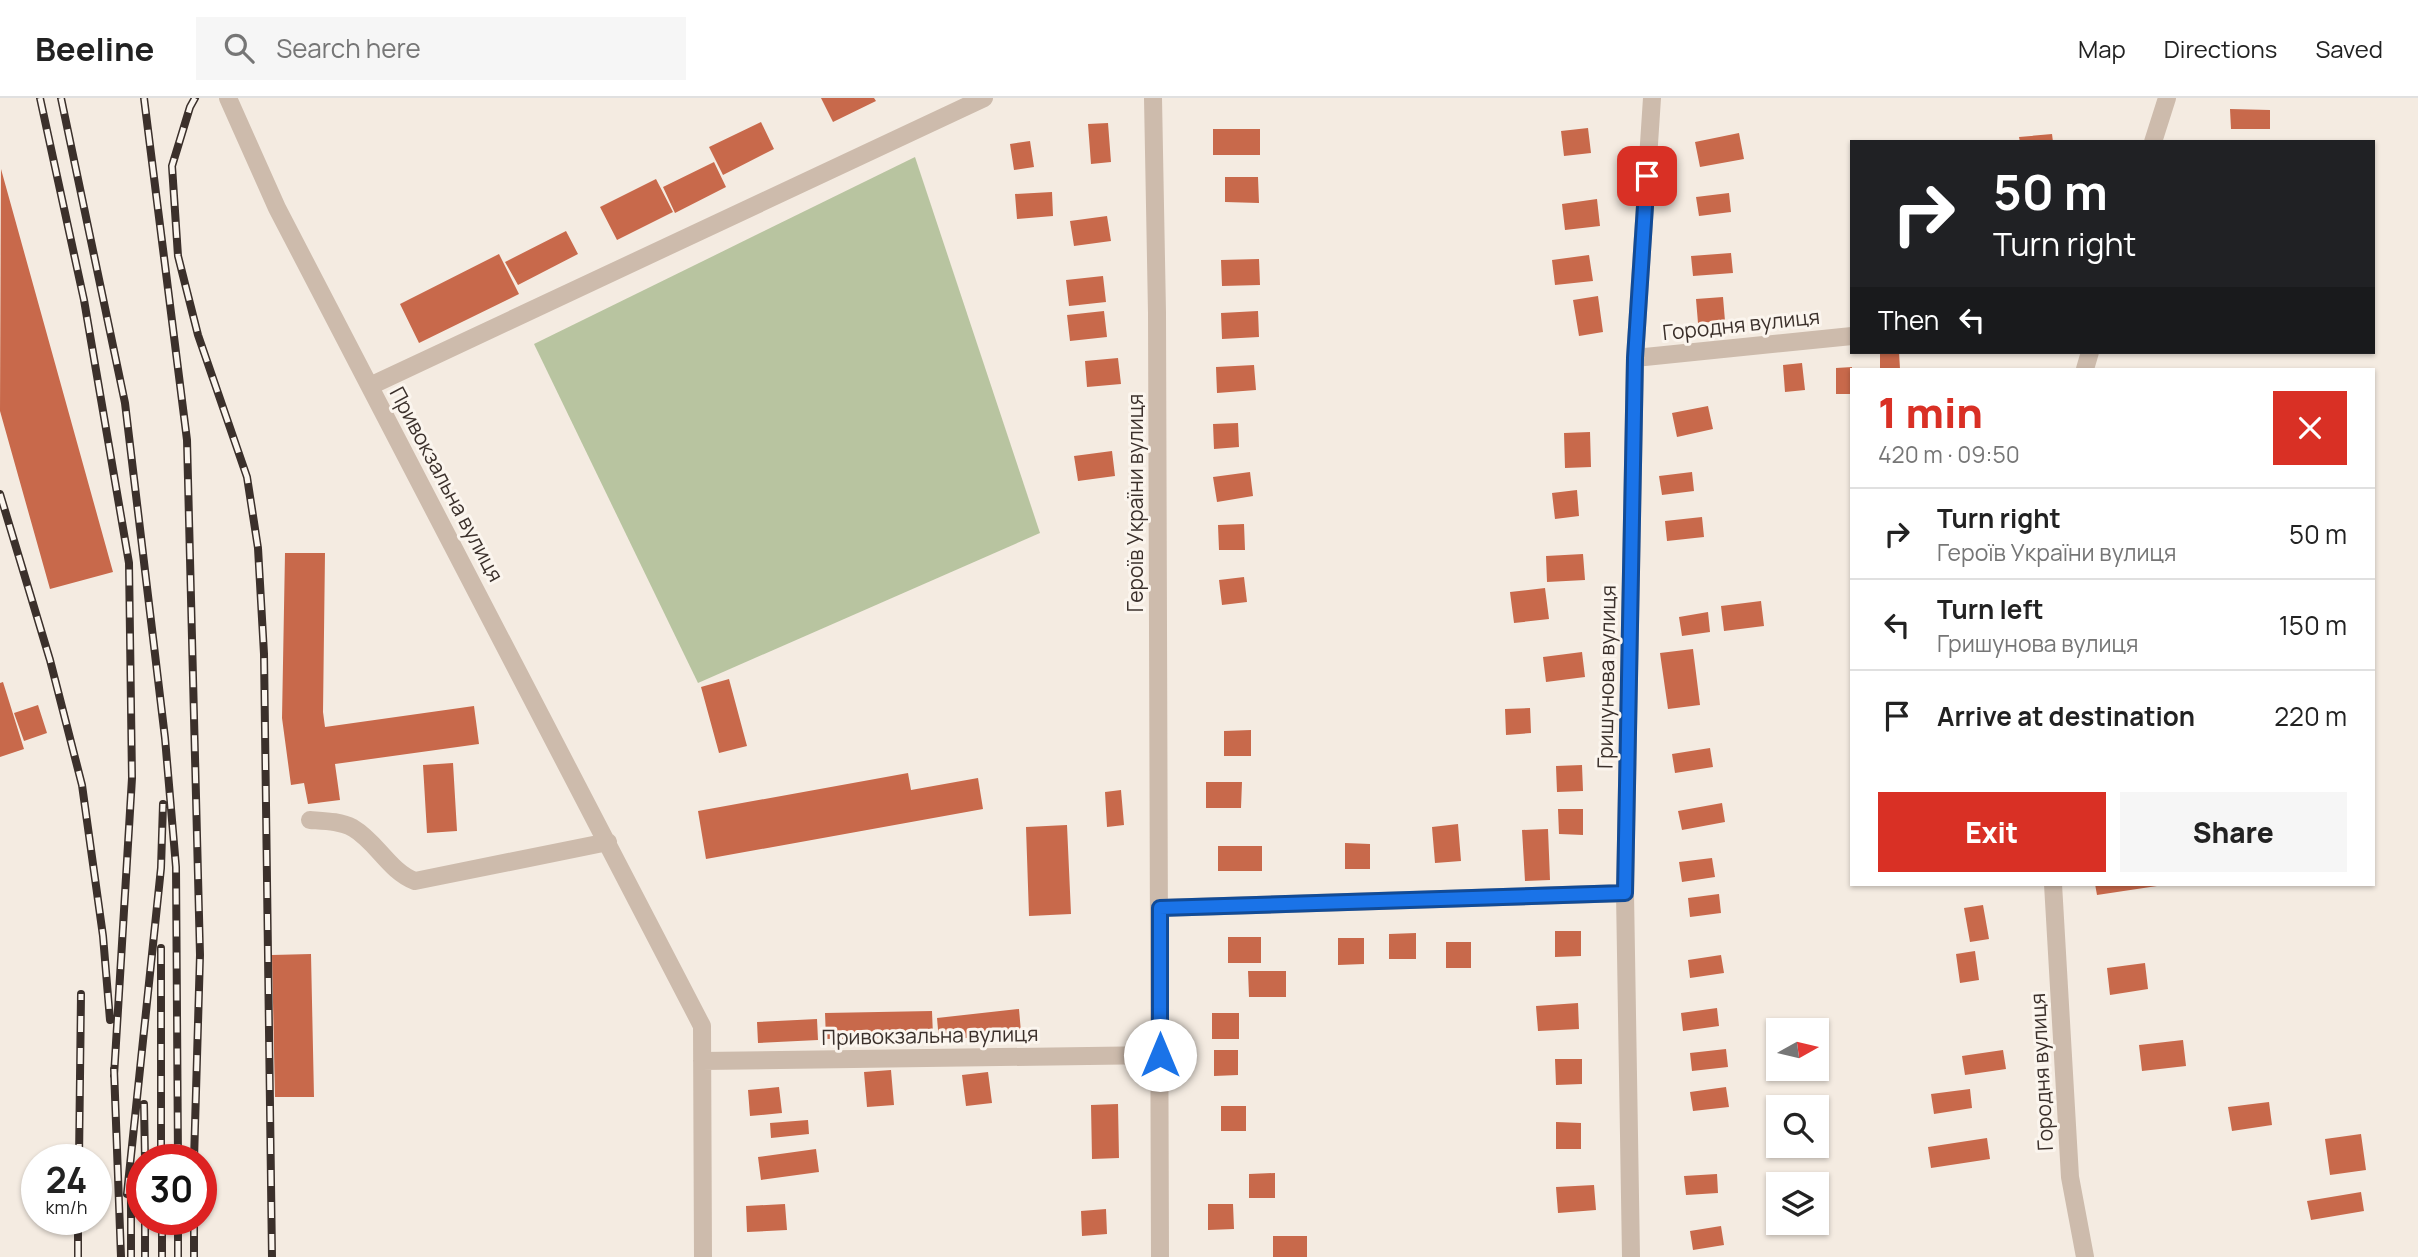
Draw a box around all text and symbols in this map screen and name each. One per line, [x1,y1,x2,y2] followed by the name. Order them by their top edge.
[196,17,686,80] search box
[35,26,154,71] text: Beeline
[220,29,258,67] icon: search
[276,30,421,66] text: Search here
[2078,32,2126,65] text: Map
[2164,32,2277,65] text: Directions
[2315,32,2383,65] text: Saved
[1617,146,1677,206] pin
[1628,157,1666,195] icon: arrive
[1993,158,2108,225] text: 50 m
[1878,168,1969,259] icon: right
[1993,222,2136,266] text: Turn right
[1953,301,1991,339] icon: left
[1661,302,1821,346] street label: Городня вулиця
[1878,302,1939,338] text: Then
[384,382,510,586] street label: Привокзальна вулиця
[1878,383,1983,441] text: 1 min
[2273,391,2347,465] button: close
[1121,394,1149,612] street label: Героїв України вулиця
[1878,438,2020,470] text: 420 m · 09:50
[1937,500,2061,536] text: Turn right
[1878,515,1916,553] icon: right
[2289,516,2347,552] text: 50 m
[1937,536,2177,568] text: Героїв України вулиця
[1590,585,1622,769] street label: Гришунова вулиця
[1937,591,2044,627] text: Turn left
[1878,606,1916,644] icon: left
[2279,607,2347,643] text: 150 m
[1937,627,2138,659] text: Гришунова вулиця
[1878,697,1916,735] icon: arrive
[1937,698,2195,734] text: Arrive at destination
[2274,698,2347,734] text: 220 m
[1878,792,2106,872] button: Exit
[2120,792,2347,872] button: Share
[2023,992,2059,1152] street label: Городня вулиця
[1123,1018,1197,1092] position arrow
[1766,1018,1829,1082] north arrow
[1766,1018,1829,1235] map controls
[821,1019,1039,1051] street label: Привокзальна вулиця
[1766,1095,1829,1158] button: search
[126,1144,217,1235] speed limit sign: 30
[46,1156,87,1204] text: 24
[1766,1172,1829,1235] button: layers
[46,1195,87,1219] text: km/h

